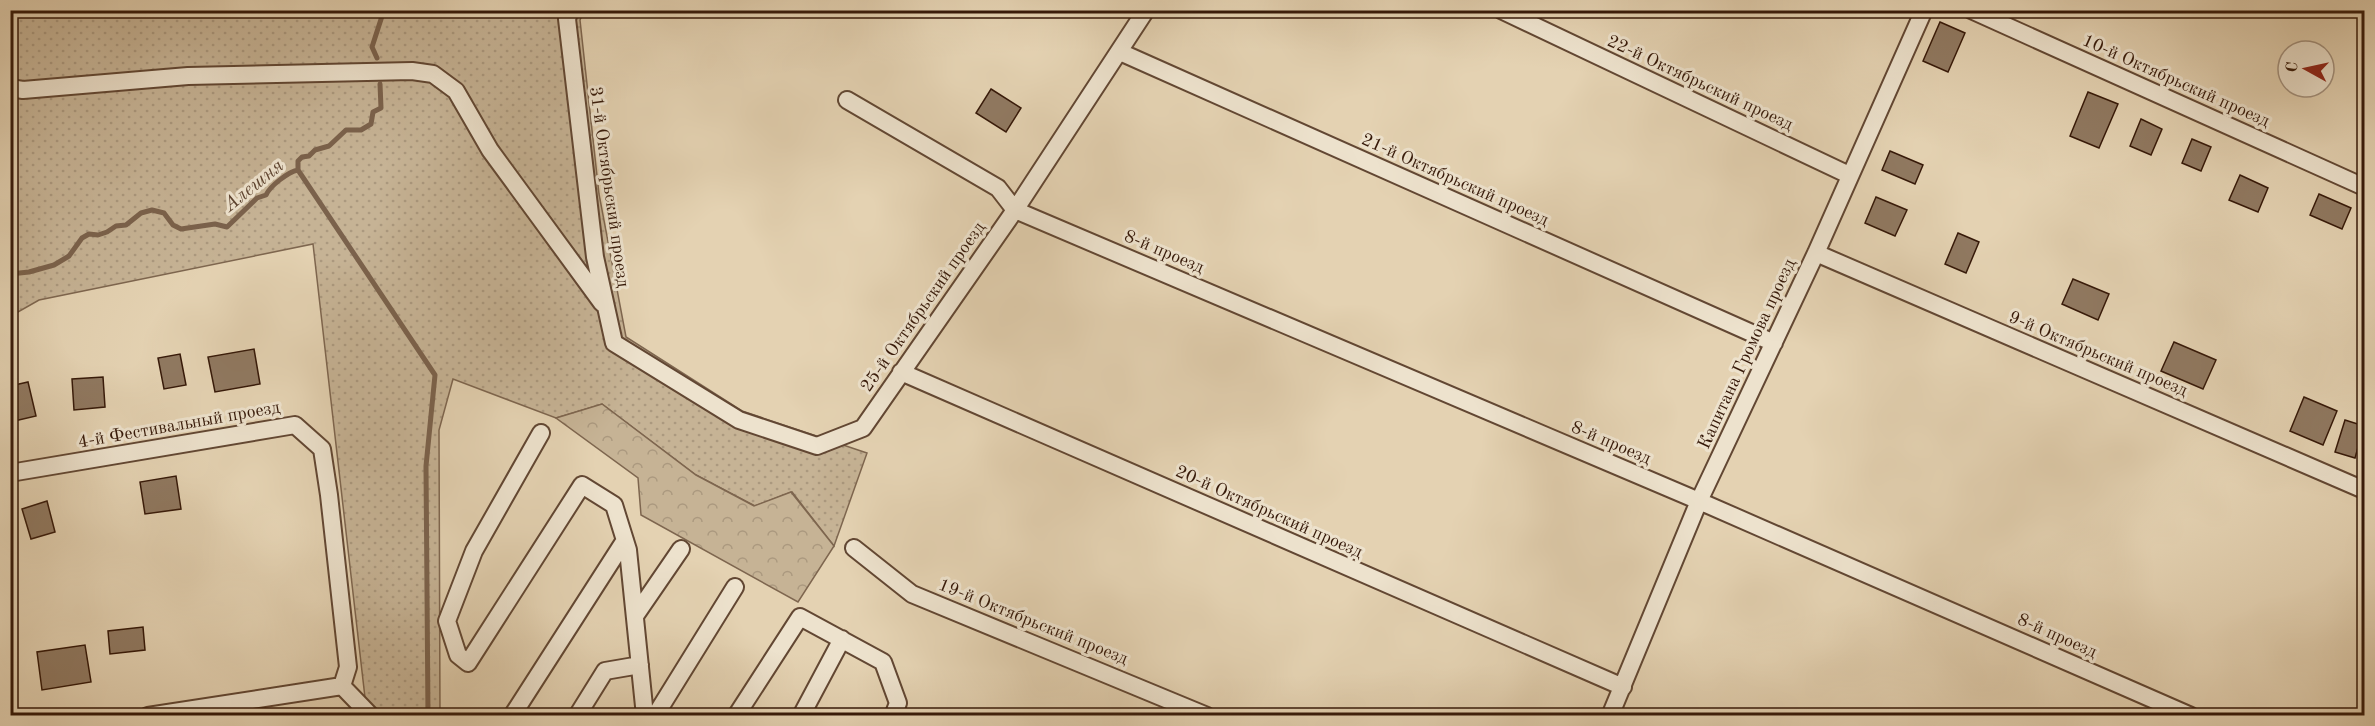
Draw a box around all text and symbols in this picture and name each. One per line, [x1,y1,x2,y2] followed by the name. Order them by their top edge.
[1604,32,1796,134] street label: 22-й Октябрьский проезд
[2080,32,2272,131] street label: 10-й Октябрьский проезд
[2276,39,2336,99] north arrow
[2284,61,2302,74] text: С
[586,85,632,289] street label: 31-й Октябрьский проезд
[1359,131,1551,230] street label: 21-й Октябрьский проезд
[219,156,288,217] water label: Алешня
[857,219,989,395] street label: 25-й Октябрьский проезд
[1121,227,1207,277] street label: 8-й проезд
[1695,256,1799,452] street label: Капитана Громова проезд
[2006,308,2190,400] street label: 9-й Октябрьский проезд
[77,398,282,452] street label: 4-й Фестивальный проезд
[1568,418,1654,468] street label: 8-й проезд
[1173,463,1365,562] street label: 20-й Октябрьский проезд
[936,576,1131,668] street label: 19-й Октябрьский проезд
[2015,611,2100,662] street label: 8-й проезд

